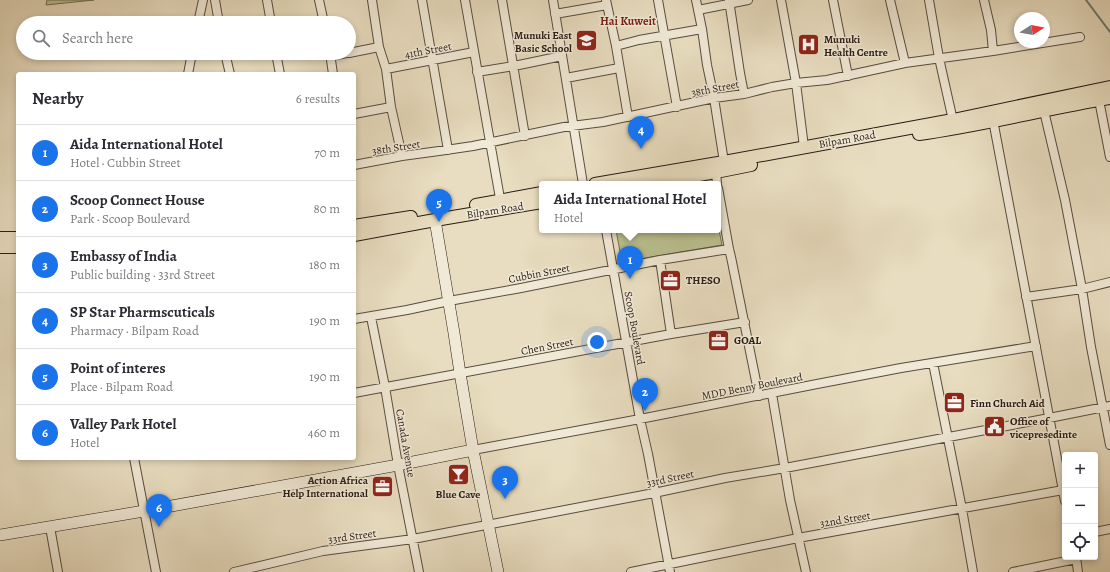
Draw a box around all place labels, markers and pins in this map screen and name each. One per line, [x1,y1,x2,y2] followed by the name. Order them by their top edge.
[514,28,572,56] place label: Munuki East Basic School
[574,28,600,54] school or university icon: Munuki East Basic School
[795,32,821,58] hospital icon: Munuki Health Centre
[824,32,888,60] place label: Munuki Health Centre
[628,116,654,149] pin: 4
[426,189,452,222] pin: 5
[617,246,643,279] pin: 1
[658,267,684,293] office icon: THESO
[686,273,721,288] place label: THESO
[705,327,731,353] office icon: GOAL
[734,333,761,348] place label: GOAL
[632,378,658,411] pin: 2
[942,390,968,416] office icon: Finn Church Aid
[970,396,1045,411] place label: Finn Church Aid
[981,414,1007,440] public building icon: Office of vicepresedinte
[1009,414,1077,442] place label: Office of vicepresedinte
[445,461,471,487] bar icon: Blue Cave
[492,466,518,499] pin: 3
[282,473,369,501] place label: Action Africa Help International
[370,473,396,499] office icon: Action Africa Help International
[436,487,480,502] place label: Blue Cave
[146,494,172,527] pin: 6

